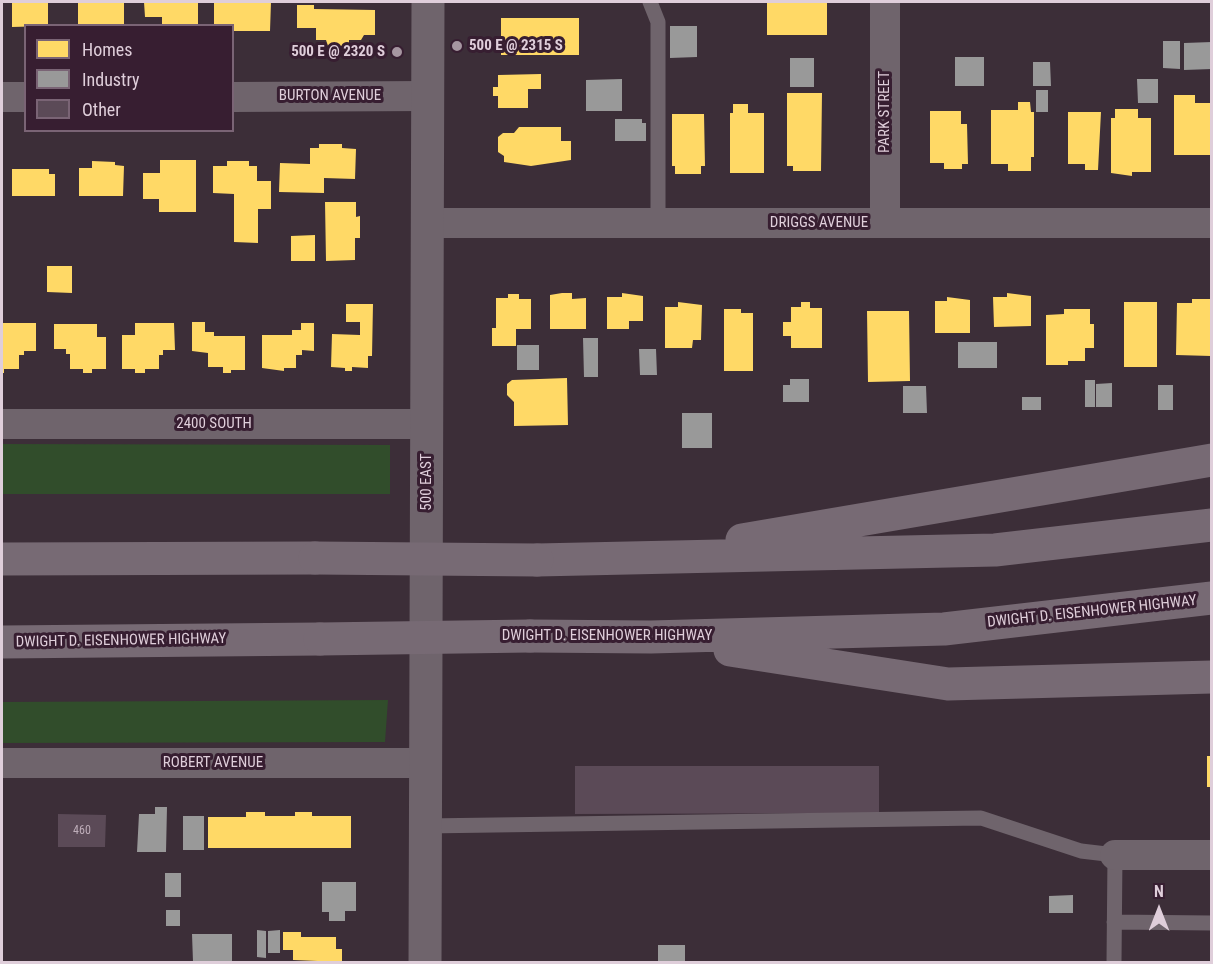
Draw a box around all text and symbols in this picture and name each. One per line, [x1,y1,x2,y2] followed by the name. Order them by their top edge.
[24,24,234,132] legend
[469,37,563,55] place label: 500 E @ 2315 S
[82,39,132,60] text: Homes
[450,39,464,53] marker: 500 E @ 2315 S
[291,43,385,61] place label: 500 E @ 2320 S
[390,45,404,59] marker: 500 E @ 2320 S
[82,69,140,90] text: Industry
[876,71,894,153] street label: PARK STREET
[279,87,381,105] street label: BURTON AVENUE
[82,99,121,120] text: Other
[770,214,868,232] street label: DRIGGS AVENUE
[176,415,252,433] street label: 2400 SOUTH
[418,453,436,511] street label: 500 EAST
[986,592,1198,632] street label: DWIGHT D. EISENHOWER HIGHWAY
[502,627,712,645] street label: DWIGHT D. EISENHOWER HIGHWAY
[16,630,226,652] street label: DWIGHT D. EISENHOWER HIGHWAY
[163,754,263,772] street label: ROBERT AVENUE
[73,824,91,838] house number: 460
[1129,880,1189,940] north arrow
[1154,882,1164,901] text: N

